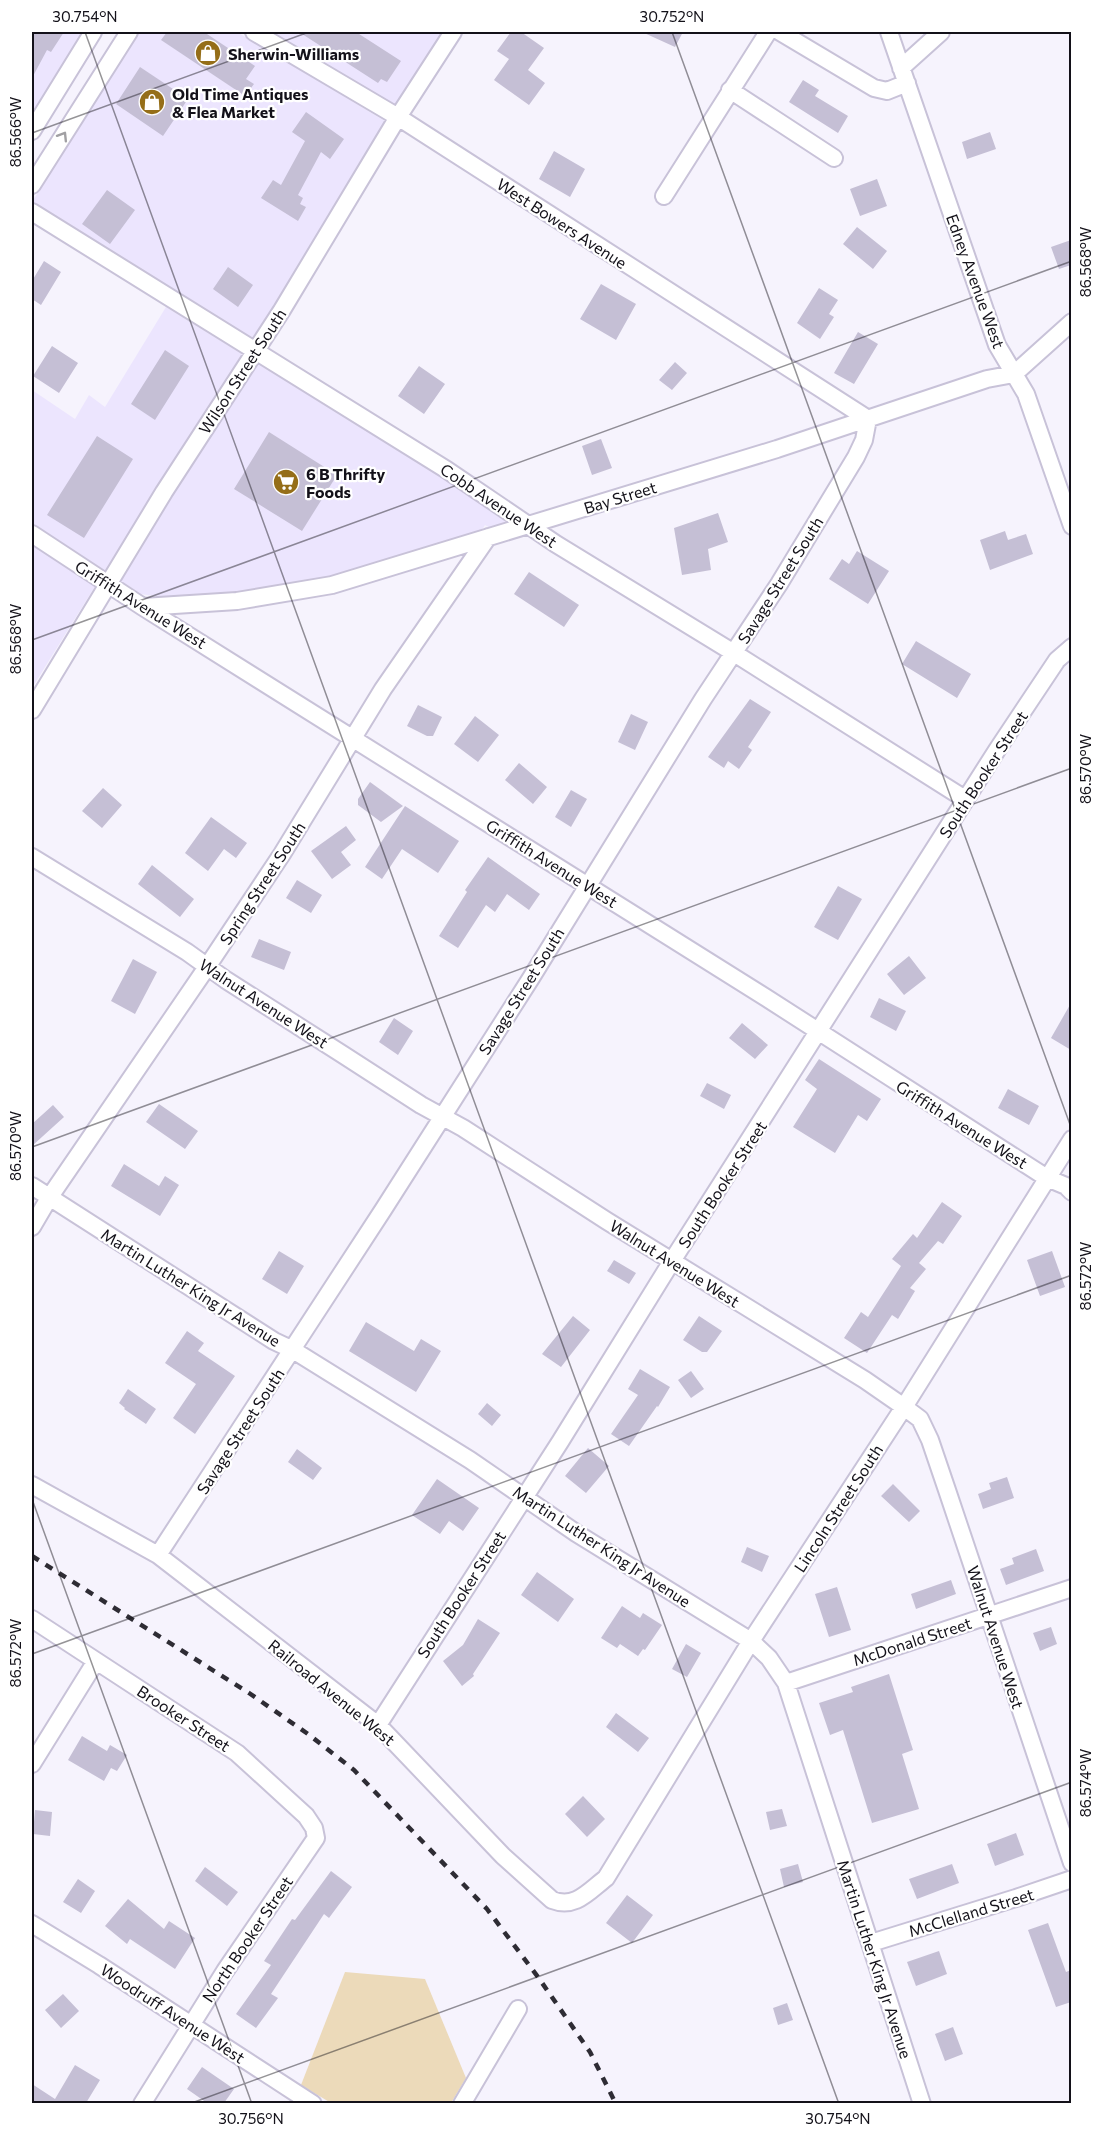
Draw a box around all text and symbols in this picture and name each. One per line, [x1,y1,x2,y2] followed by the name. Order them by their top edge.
[52,7,118,25] text: 30.754°N
[640,7,704,25] text: 30.752°N
[193,38,223,68] shop icon: Sherwin-Williams
[228,44,359,63] place label: Sherwin-Williams
[172,84,308,121] place label: Old Time Antiques & Flea Market
[137,87,167,117] shop icon: Old Time Antiques & Flea Market
[6,97,24,167] text: 86.566°W
[56,132,67,143] one-way arrow
[494,174,630,272] street label: West Bowers Avenue
[943,211,1009,351] street label: Edney Avenue West
[1076,227,1094,297] text: 86.568°W
[194,305,290,437] street label: Wilson Street South
[437,459,561,551] street label: Cobb Avenue West
[306,464,386,501] place label: 6 B Thrifty Foods
[271,467,301,497] supermarket icon: 6 B Thrifty Foods
[581,477,659,517] street label: Bay Street
[733,513,827,647] street label: Savage Street South
[72,556,211,652] street label: Griffith Avenue West
[6,604,24,674] text: 86.568°W
[935,707,1031,841] street label: South Booker Street
[1076,734,1094,804] text: 86.570°W
[483,815,622,911] street label: Griffith Avenue West
[215,818,309,948] street label: Spring Street South
[474,924,568,1058] street label: Savage Street South
[196,954,332,1052] street label: Walnut Avenue West
[893,1076,1032,1172] street label: Griffith Avenue West
[6,1111,24,1181] text: 86.570°W
[674,1117,770,1251] street label: South Booker Street
[607,1215,744,1311] street label: Walnut Avenue West
[98,1224,284,1350] street label: Martin Luther King Jr Avenue
[1076,1242,1094,1310] text: 86.572°W
[192,1365,288,1497] street label: Savage Street South
[790,1441,886,1575] street label: Lincoln Street South
[510,1481,694,1611] street label: Martin Luther King Jr Avenue
[413,1527,509,1661] street label: South Booker Street
[964,1563,1028,1711] street label: Walnut Avenue West
[850,1613,974,1669] street label: McDonald Street
[6,1619,24,1687] text: 86.572°W
[265,1635,399,1749] street label: Railroad Avenue West
[134,1681,234,1755] street label: Brooker Street
[1076,1749,1094,1817] text: 86.574°W
[834,1857,916,2061] street label: Martin Luther King Jr Avenue
[198,1872,296,2006] street label: North Booker Street
[906,1884,1036,1940] street label: McClelland Street
[97,1959,249,2067] street label: Woodruff Avenue West
[218,2109,284,2127] text: 30.756°N
[805,2109,871,2127] text: 30.754°N

